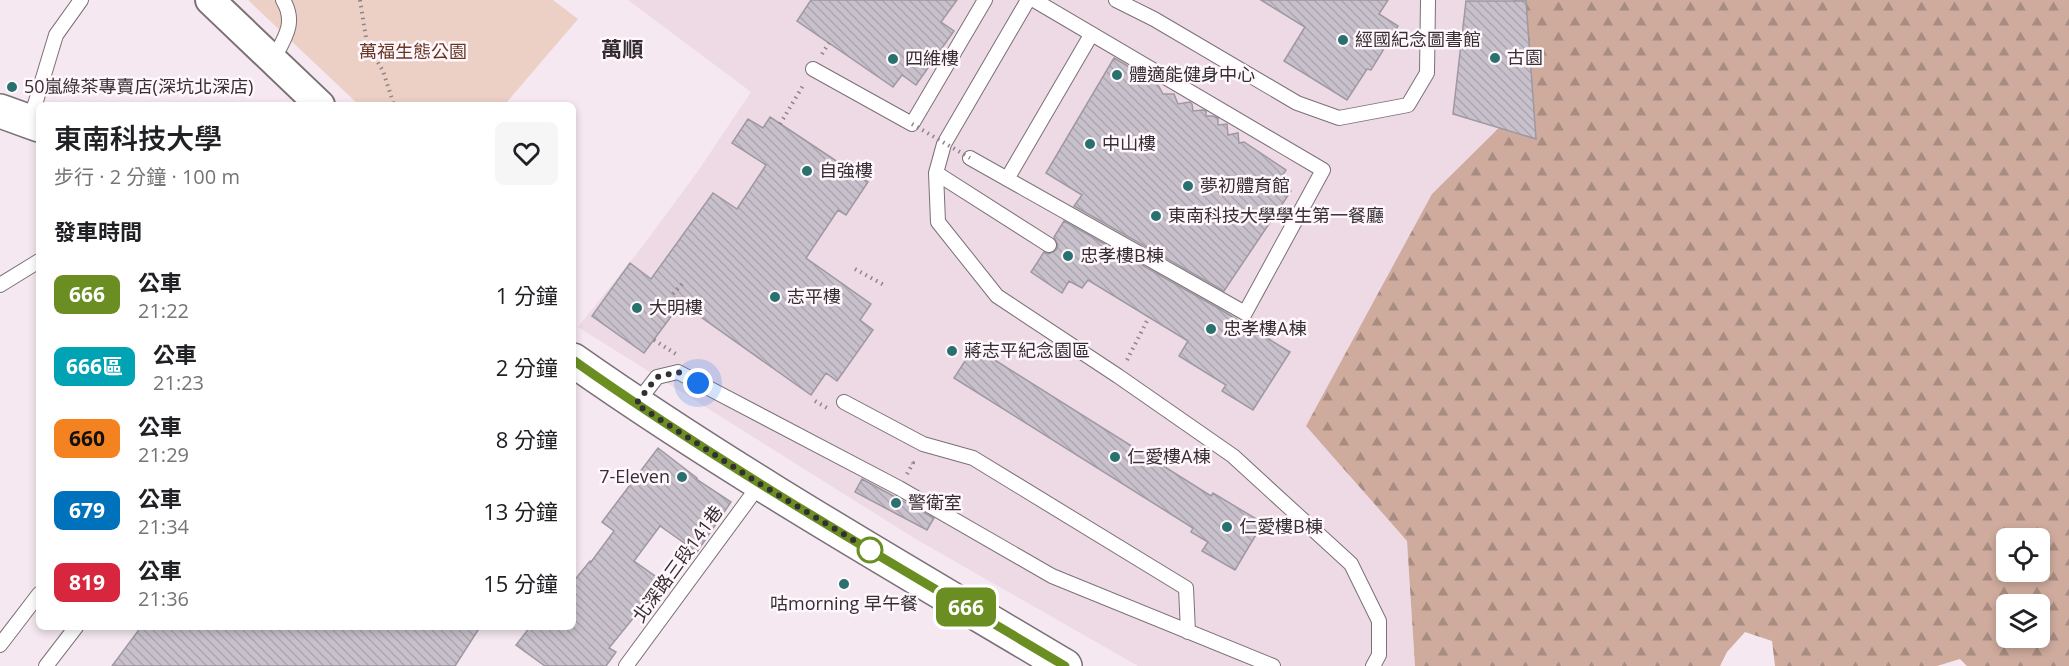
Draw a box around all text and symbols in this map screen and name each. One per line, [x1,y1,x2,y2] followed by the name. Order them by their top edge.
[1355,27,1481,51] place label: 經國紀念圖書館
[1336,33,1350,47] marker: 經國紀念圖書館
[601,35,644,63] district label: 萬順
[359,39,467,63] park label: 萬福生態公園
[1507,45,1543,69] place label: 古園
[905,46,959,70] place label: 四維樓
[1488,51,1502,65] marker: 古園
[886,52,900,66] marker: 四維樓
[1129,62,1255,86] place label: 體適能健身中心
[1110,68,1124,82] marker: 體適能健身中心
[24,74,253,98] place label: 50嵐綠茶專賣店(深坑北深店)
[5,80,19,94] marker: 50嵐綠茶專賣店(深坑北深店)
[54,119,222,157] text: 東南科技大學
[495,122,558,185] button: heart
[1102,131,1156,155] place label: 中山樓
[1083,137,1097,151] marker: 中山樓
[819,158,873,182] place label: 自強樓
[54,163,240,190] text: 步行 · 2 分鐘 · 100 m
[800,164,814,178] marker: 自強樓
[1200,173,1290,197] place label: 夢初體育館
[1181,179,1195,193] marker: 夢初體育館
[1168,203,1384,227] place label: 東南科技大學學生第一餐廳
[1149,209,1163,223] marker: 東南科技大學學生第一餐廳
[54,216,142,246] text: 發車時間
[1080,243,1164,267] place label: 忠孝樓B棟
[1061,249,1075,263] marker: 忠孝樓B棟
[138,267,182,297] text: 公車
[69,280,105,308] text: 666
[496,280,558,310] text: 1 分鐘
[787,284,841,308] place label: 志平樓
[768,290,782,304] marker: 志平樓
[649,295,703,319] place label: 大明樓
[138,297,189,324] text: 21:22
[630,301,644,315] marker: 大明樓
[1223,316,1306,340] place label: 忠孝樓A棟
[1204,322,1218,336] marker: 忠孝樓A棟
[964,338,1090,362] place label: 蔣志平紀念園區
[153,339,197,369] text: 公車
[945,344,959,358] marker: 蔣志平紀念園區
[66,352,123,380] text: 666區
[496,352,558,382] text: 2 分鐘
[683,368,713,398] your location
[153,369,204,396] text: 21:23
[138,411,182,441] text: 公車
[69,424,105,452] text: 660
[496,424,558,454] text: 8 分鐘
[138,441,189,468] text: 21:29
[1127,444,1210,468] place label: 仁愛樓A棟
[1108,450,1122,464] marker: 仁愛樓A棟
[599,464,670,488] place label: 7-Eleven
[675,470,689,484] marker: 7-Eleven
[138,483,182,513] text: 公車
[908,490,962,514] place label: 警衛室
[69,496,105,524] text: 679
[483,496,558,526] text: 13 分鐘
[889,496,903,510] marker: 警衛室
[627,500,728,627] street label: 北深路三段141巷
[138,513,189,540] text: 21:34
[1239,514,1323,538] place label: 仁愛樓B棟
[1220,520,1234,534] marker: 仁愛樓B棟
[1996,528,2050,648] map controls
[1996,528,2050,582] button: locate
[857,537,883,563] unlabelled marker
[138,555,182,585] text: 公車
[69,568,105,596] text: 819
[483,568,558,598] text: 15 分鐘
[837,577,851,591] marker: 咕morning 早午餐
[138,585,189,612] text: 21:36
[932,588,1000,626] line badge: 666
[770,591,918,615] place label: 咕morning 早午餐
[948,593,984,621] text: 666
[1996,594,2050,648] button: layers

